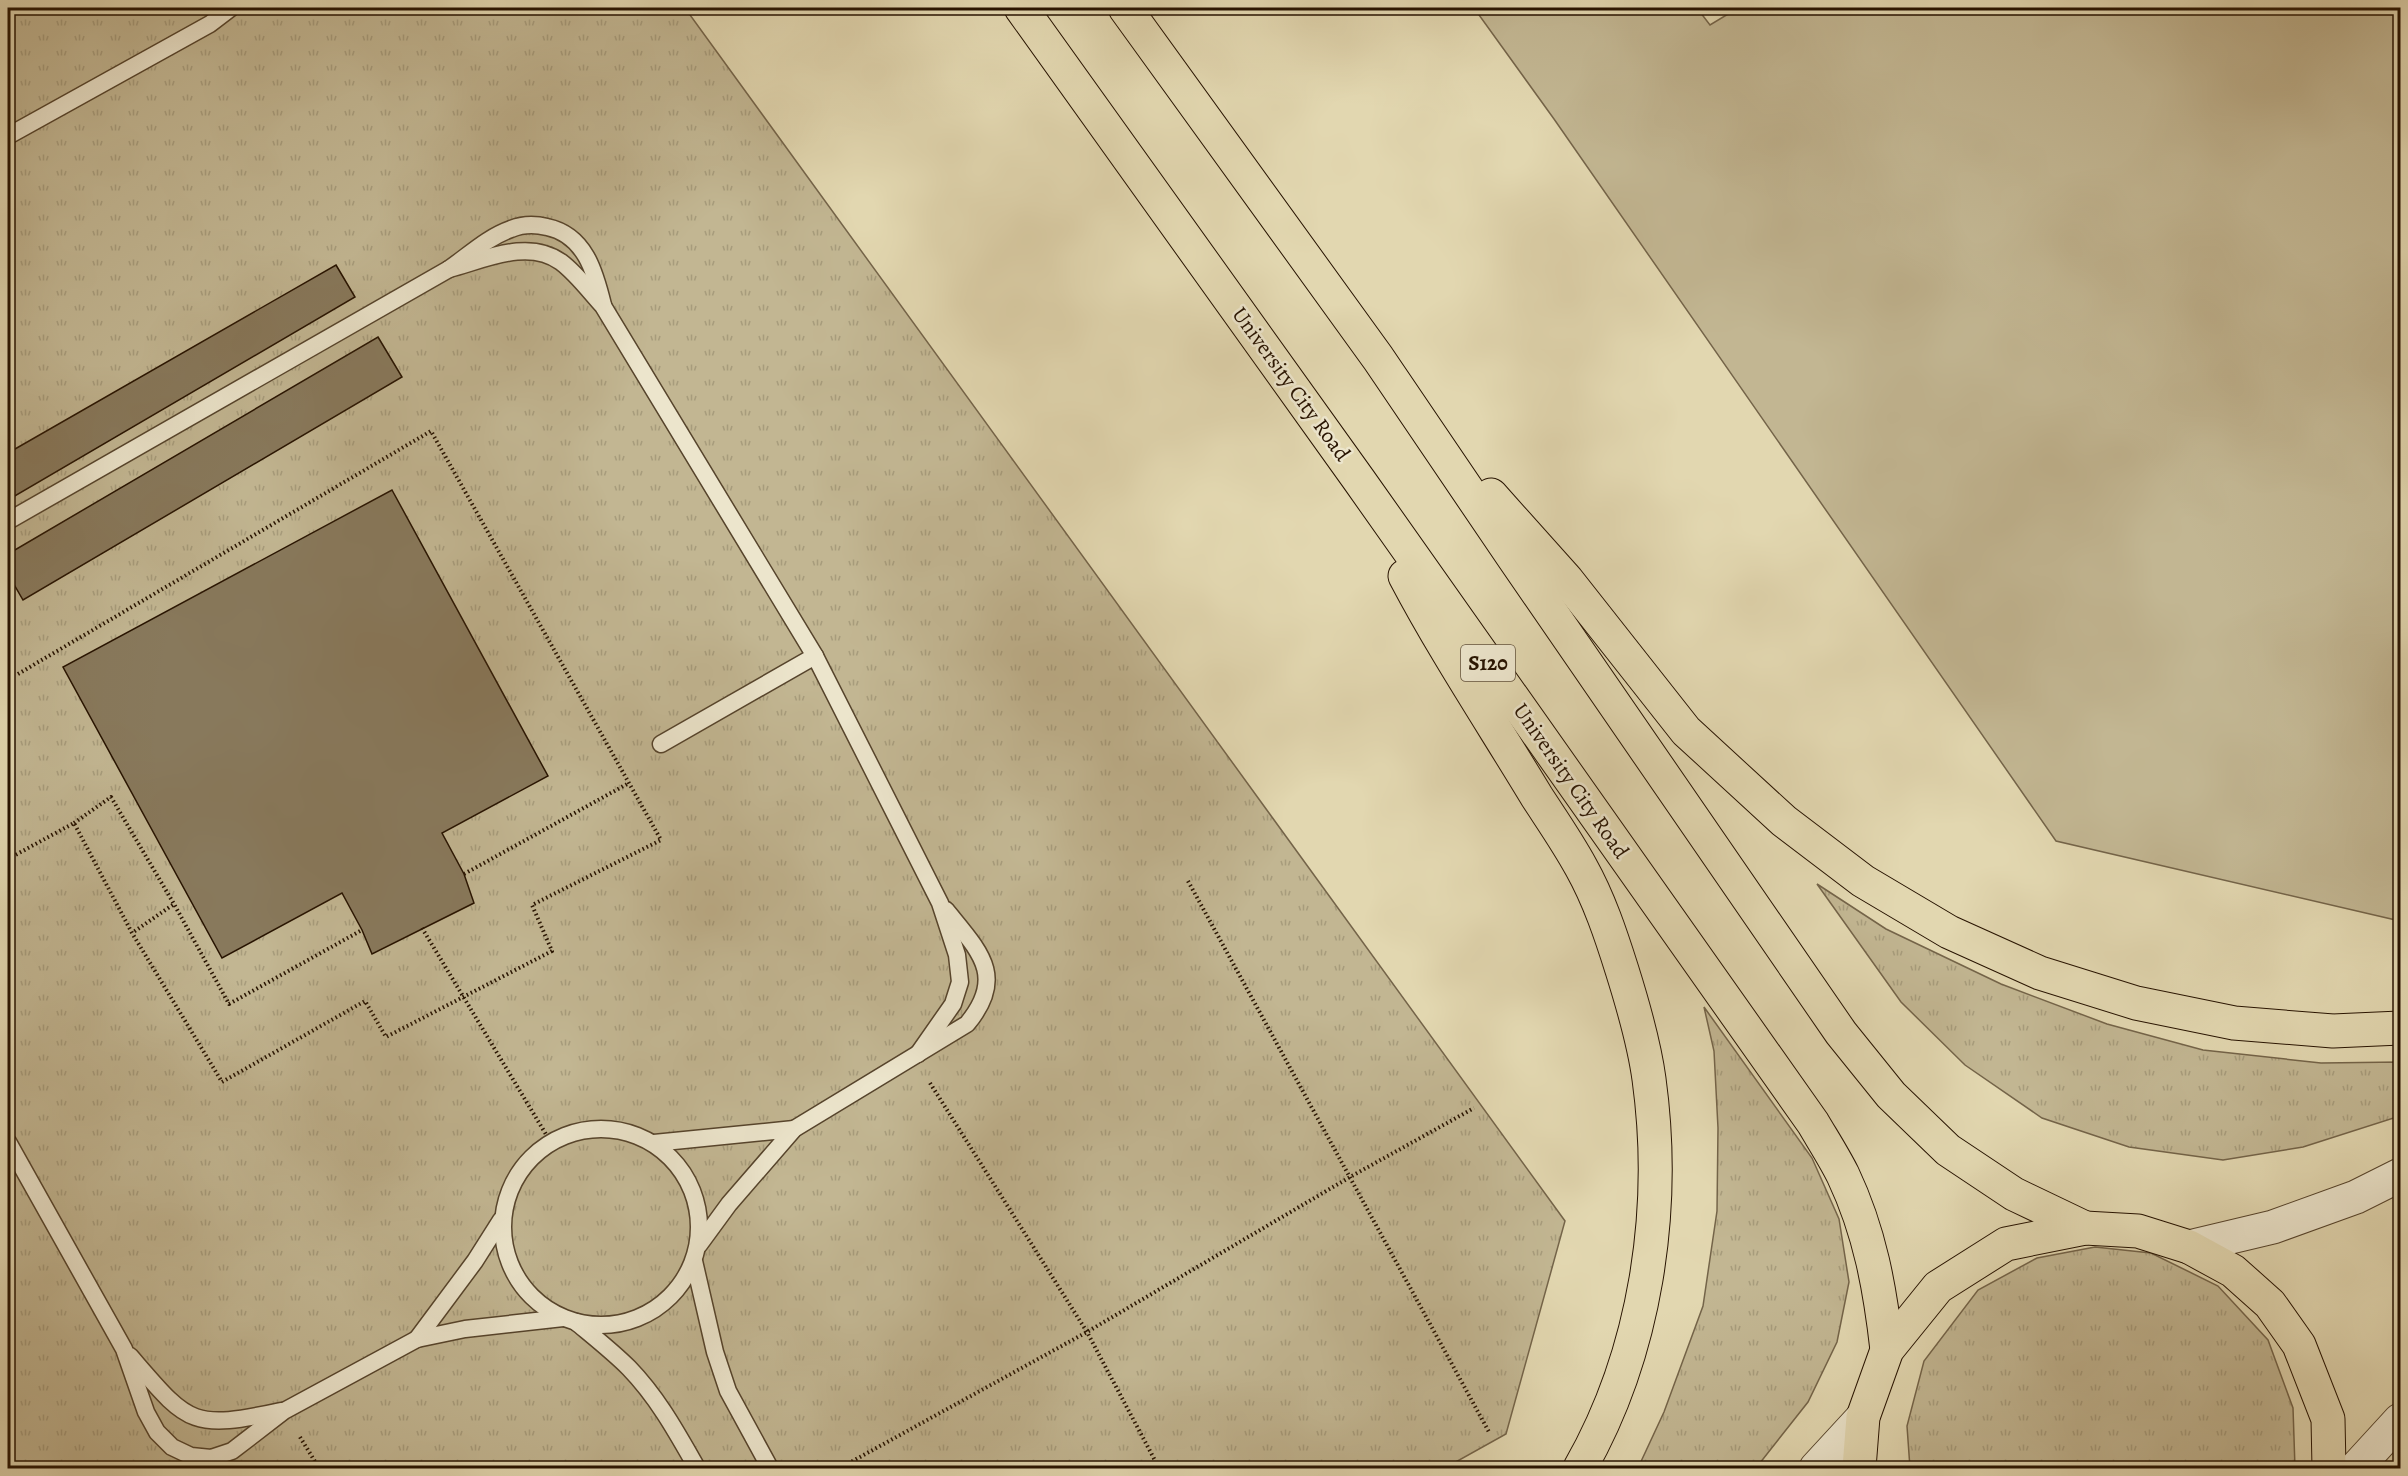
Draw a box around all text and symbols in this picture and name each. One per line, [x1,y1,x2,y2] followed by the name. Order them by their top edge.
[1225,301,1357,467] street label: University City Road
[1461,645,1515,681] road number: S120
[1506,697,1636,865] street label: University City Road

